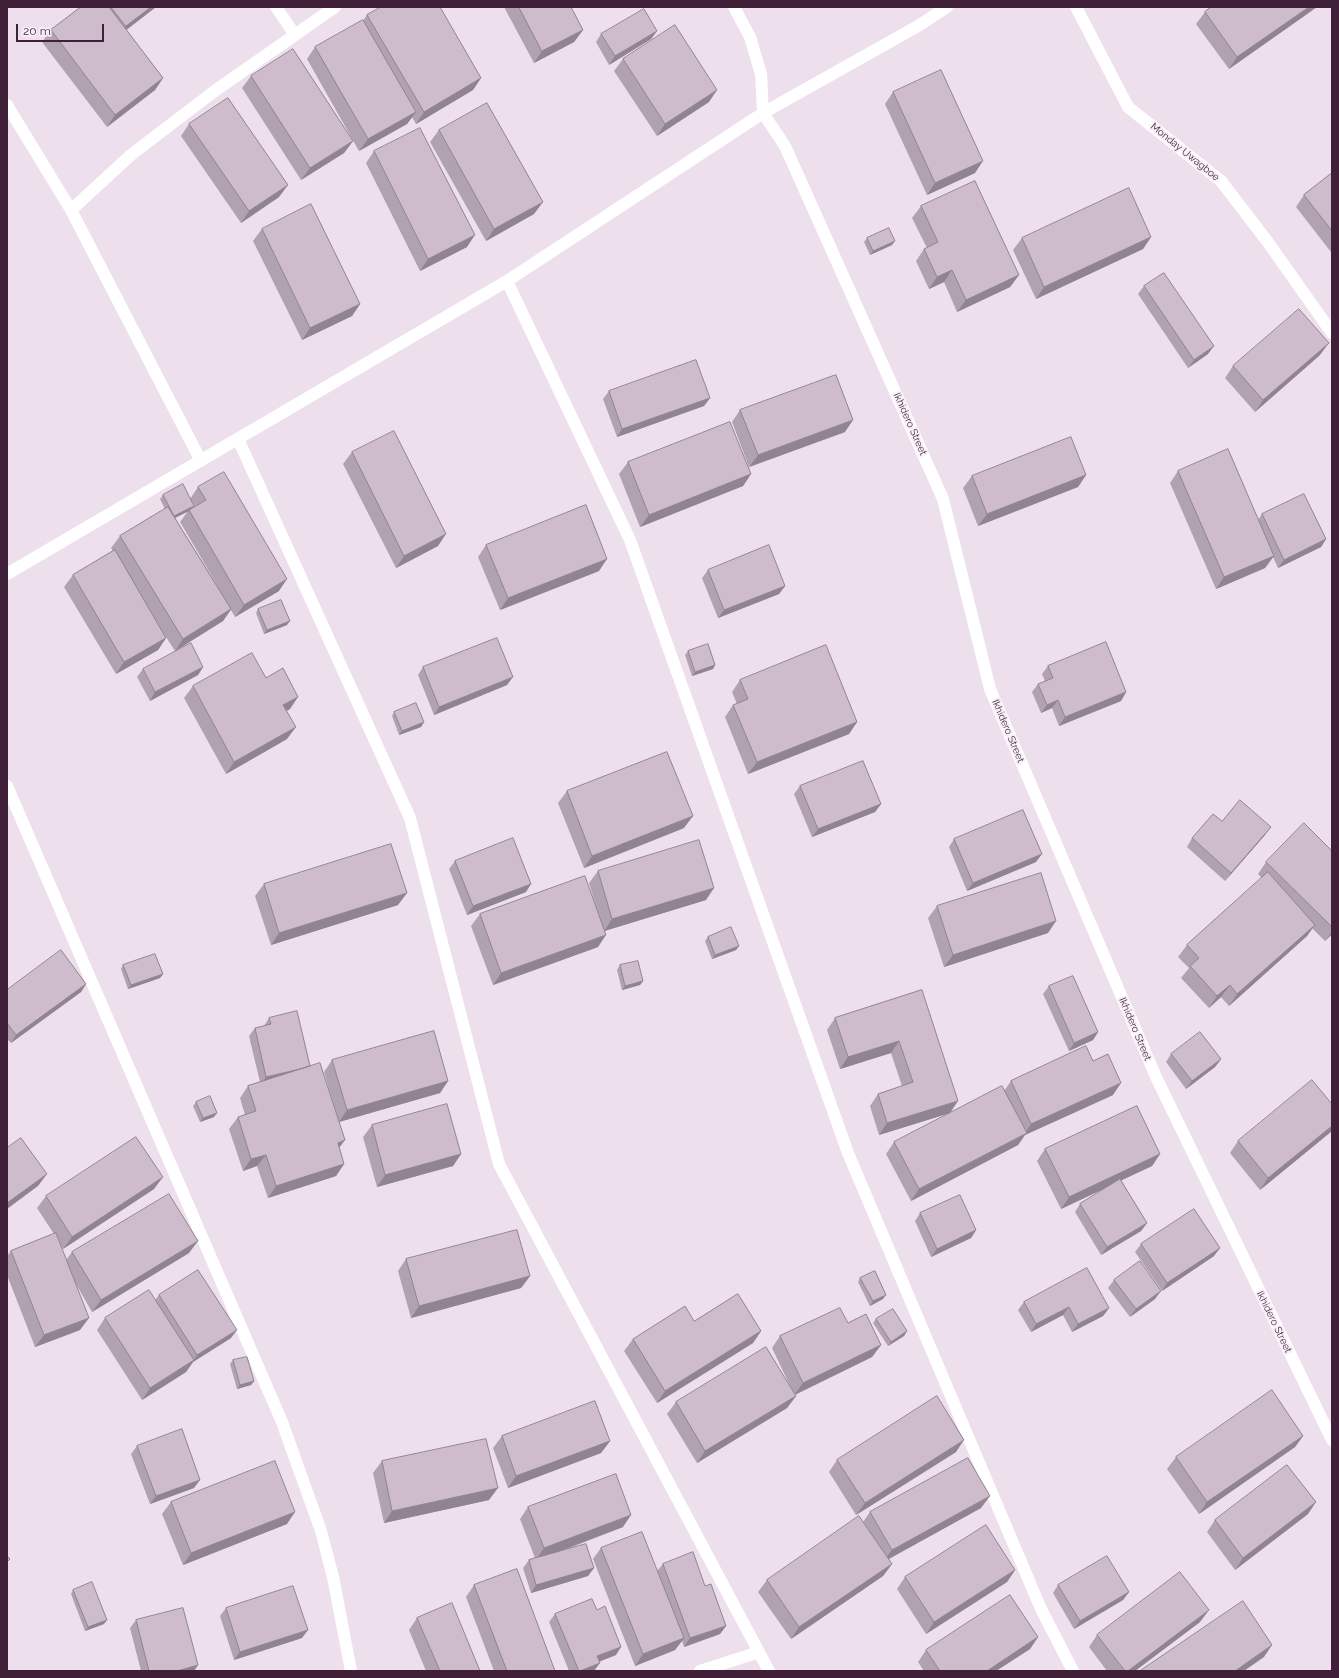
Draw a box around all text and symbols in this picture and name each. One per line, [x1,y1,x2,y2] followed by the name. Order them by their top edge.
[18,16,106,42] scale bar
[23,24,51,38] text: 20 m
[1148,121,1222,183] street label: Monday Uwagboe
[891,391,929,457] street label: Ikhidero Street
[989,698,1027,764] street label: Ikhidero Street
[1116,996,1154,1062] street label: Ikhidero Street
[1254,1289,1294,1355] street label: Ikhidero Street

